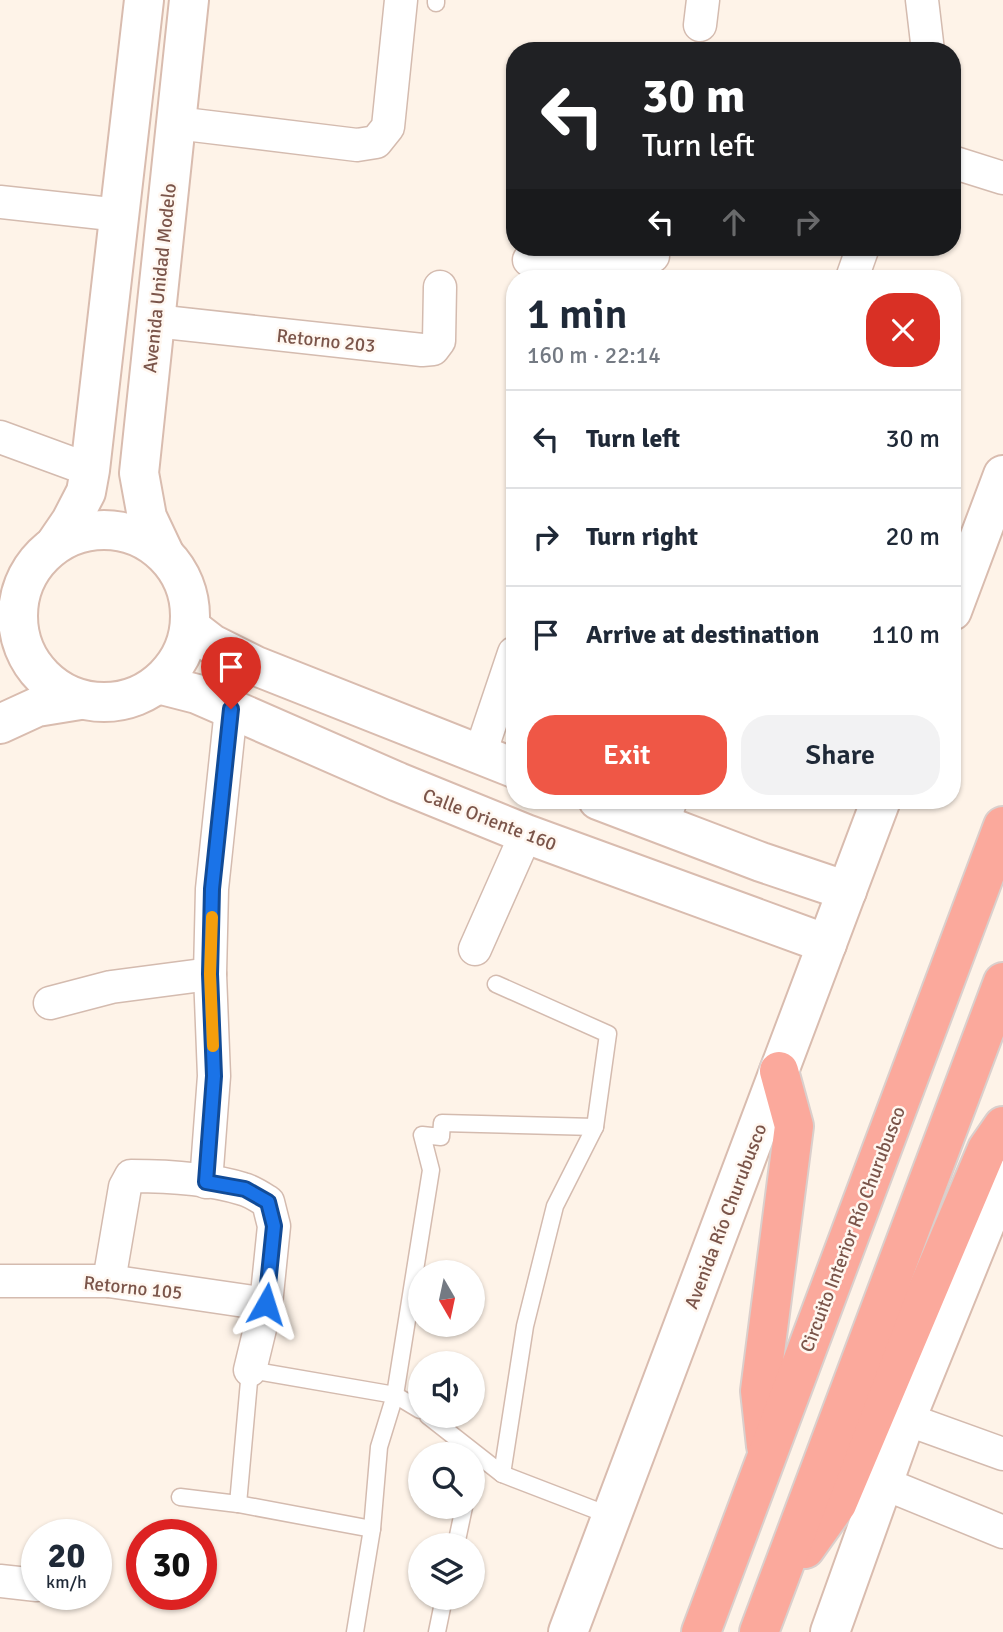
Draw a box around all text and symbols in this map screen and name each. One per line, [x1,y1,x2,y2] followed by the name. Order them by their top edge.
[642,66,745,126] text: 30 m
[527,70,618,161] icon: left
[642,126,755,165] text: Turn left
[138,182,182,374] street label: Avenida Unidad Modelo
[642,203,680,241] icon: left
[715,203,753,241] icon: ahead
[788,203,826,241] icon: right
[527,289,628,340] text: 1 min
[866,293,940,367] button: close
[275,324,376,358] street label: Retorno 203
[527,341,661,370] text: 160 m · 22:14
[527,420,565,458] icon: left
[586,423,680,455] text: Turn left
[885,423,940,455] text: 30 m
[527,518,565,556] icon: right
[586,521,698,553] text: Turn right
[885,521,940,553] text: 20 m
[527,616,565,654] icon: arrive
[586,619,819,651] text: Arrive at destination
[871,619,940,651] text: 110 m
[201,637,261,709] pin
[212,648,250,686] icon: arrive
[527,715,727,795] button: Exit
[741,715,940,795] button: Share
[419,783,560,856] street label: Calle Oriente 160
[795,1103,911,1356] street label: Circuito Interior Río Churubusco
[680,1120,772,1312] street label: Avenida Río Churubusco
[408,1260,485,1337] north arrow
[408,1260,485,1610] map controls
[229,1267,303,1341] position arrow
[82,1271,183,1305] street label: Retorno 105
[408,1351,485,1428] button: sound
[408,1442,485,1519] button: search
[126,1519,217,1610] speed limit sign: 30
[408,1533,485,1610] button: layers
[48,1534,85,1577] text: 20
[46,1571,87,1593] text: km/h

